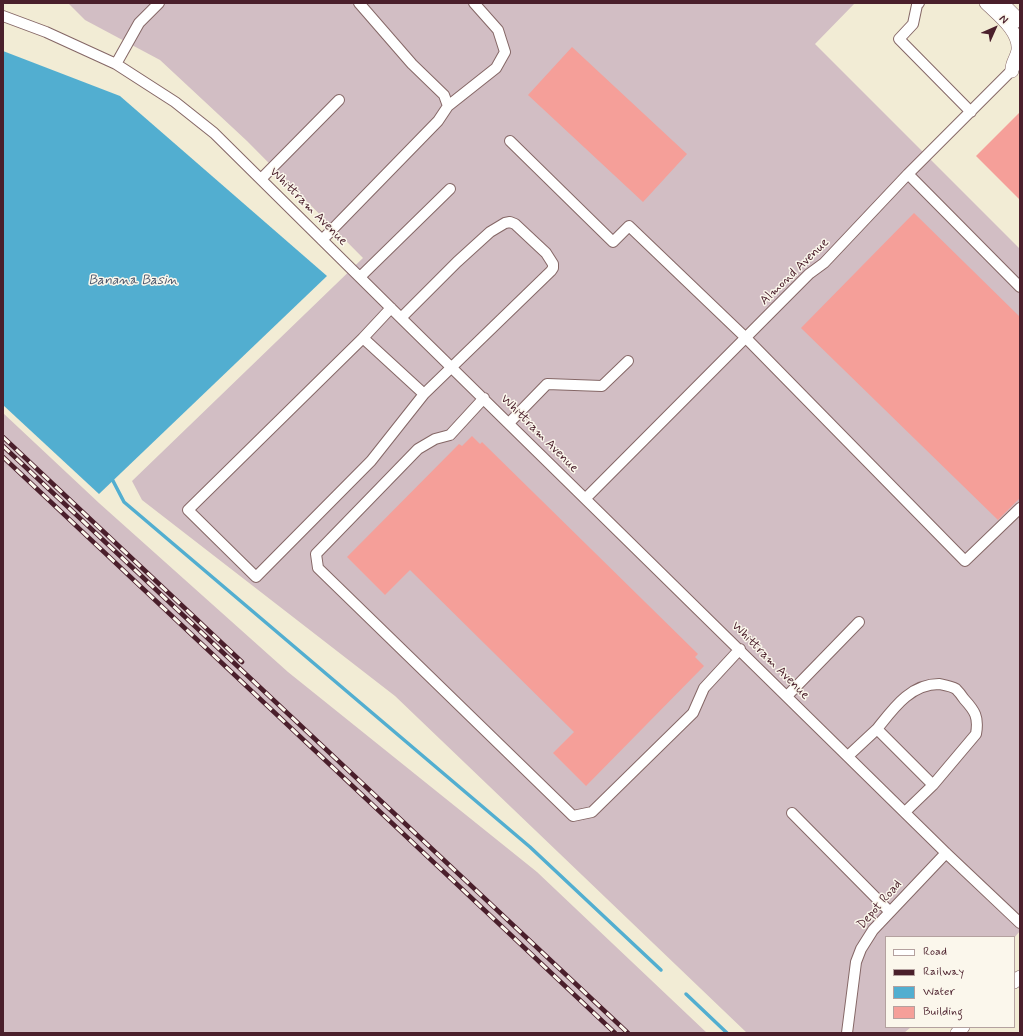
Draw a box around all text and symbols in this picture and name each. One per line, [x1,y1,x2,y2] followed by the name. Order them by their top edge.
[975,8,1015,48] north arrow
[996,12,1011,27] text: N
[266,165,350,249] street label: Whittram Avenue
[757,235,833,309] street label: Almond Avenue
[88,273,178,289] water label: Banana Basin
[497,392,581,476] street label: Whittram Avenue
[728,619,812,703] street label: Whittram Avenue
[854,877,906,933] street label: Depot Road
[885,936,1015,1028] legend
[923,944,947,960] text: Road
[923,964,964,980] text: Railway
[923,984,955,1000] text: Water
[923,1004,963,1020] text: Building

